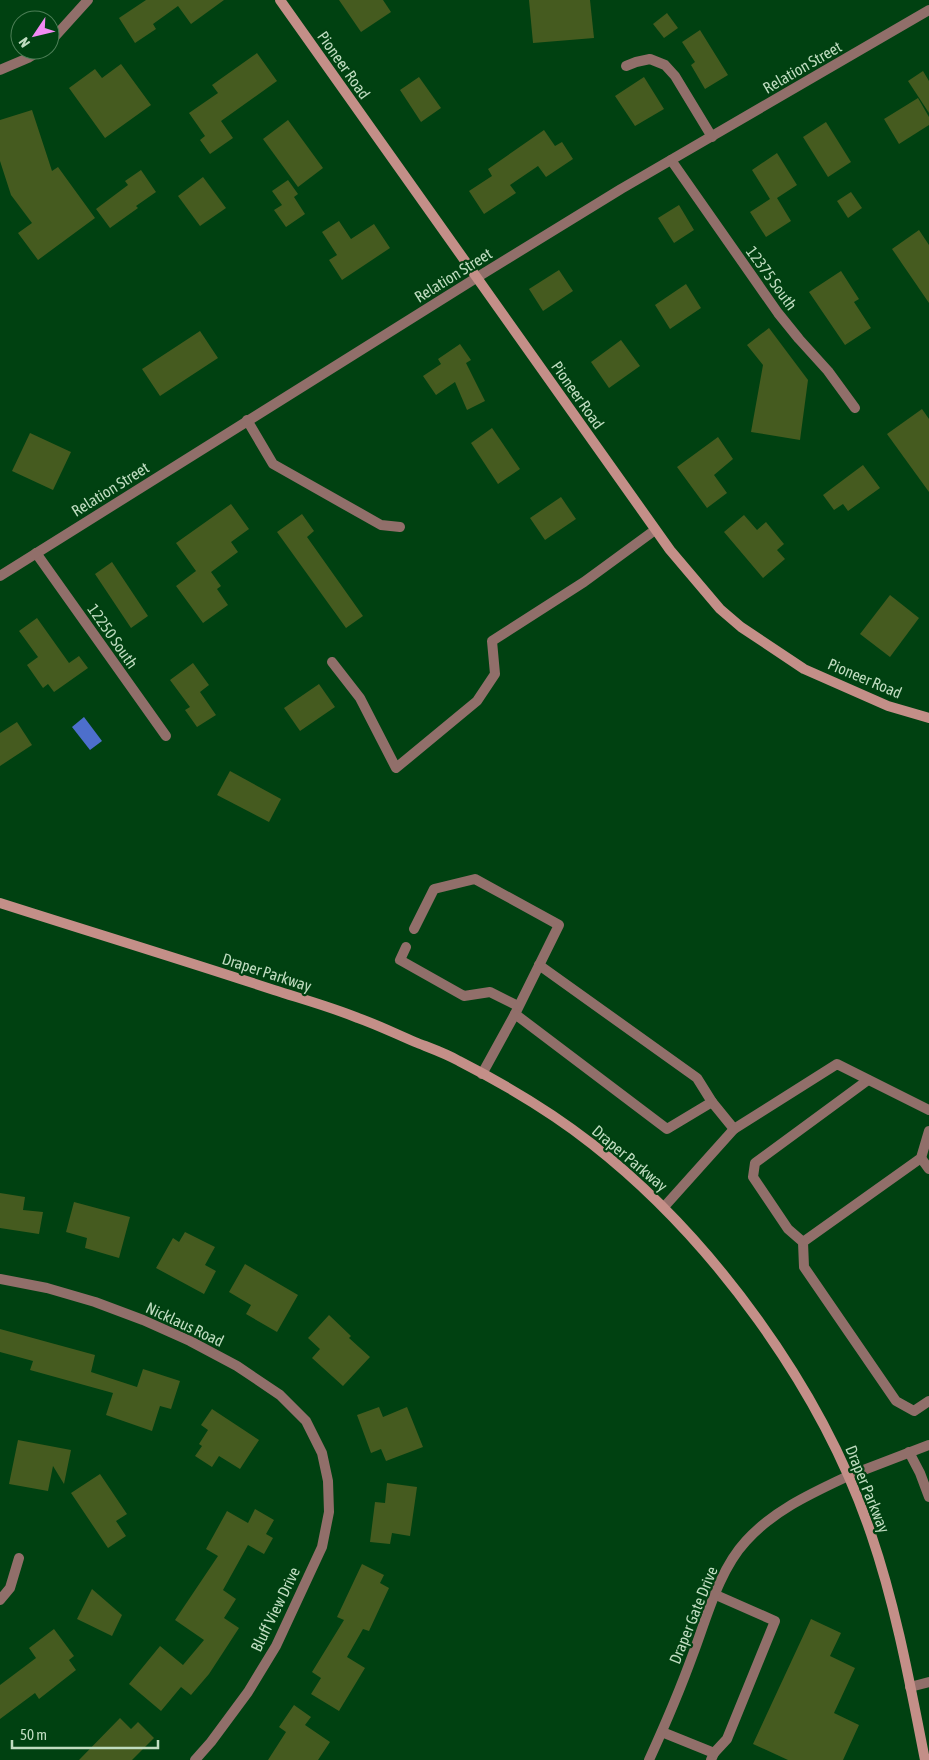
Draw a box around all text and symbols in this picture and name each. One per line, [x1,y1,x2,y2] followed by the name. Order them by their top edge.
[10,10,60,60] north arrow
[314,28,374,102] street label: Pioneer Road
[15,34,33,50] text: N
[759,37,845,97] street label: Relation Street
[743,243,801,313] street label: 12375 South
[411,244,495,306] street label: Relation Street
[548,358,608,432] street label: Pioneer Road
[68,458,152,520] street label: Relation Street
[84,600,142,672] street label: 12250 South
[825,654,905,702] street label: Pioneer Road
[220,949,314,996] street label: Draper Parkway
[588,1121,672,1196] street label: Draper Parkway
[143,1298,227,1350] street label: Nicklaus Road
[841,1443,894,1536] street label: Draper Parkway
[247,1564,303,1654] street label: Bluff View Drive
[665,1564,722,1667] street label: Draper Gate Drive
[12,1718,159,1750] scale bar
[20,1726,47,1743] text: 50 m

